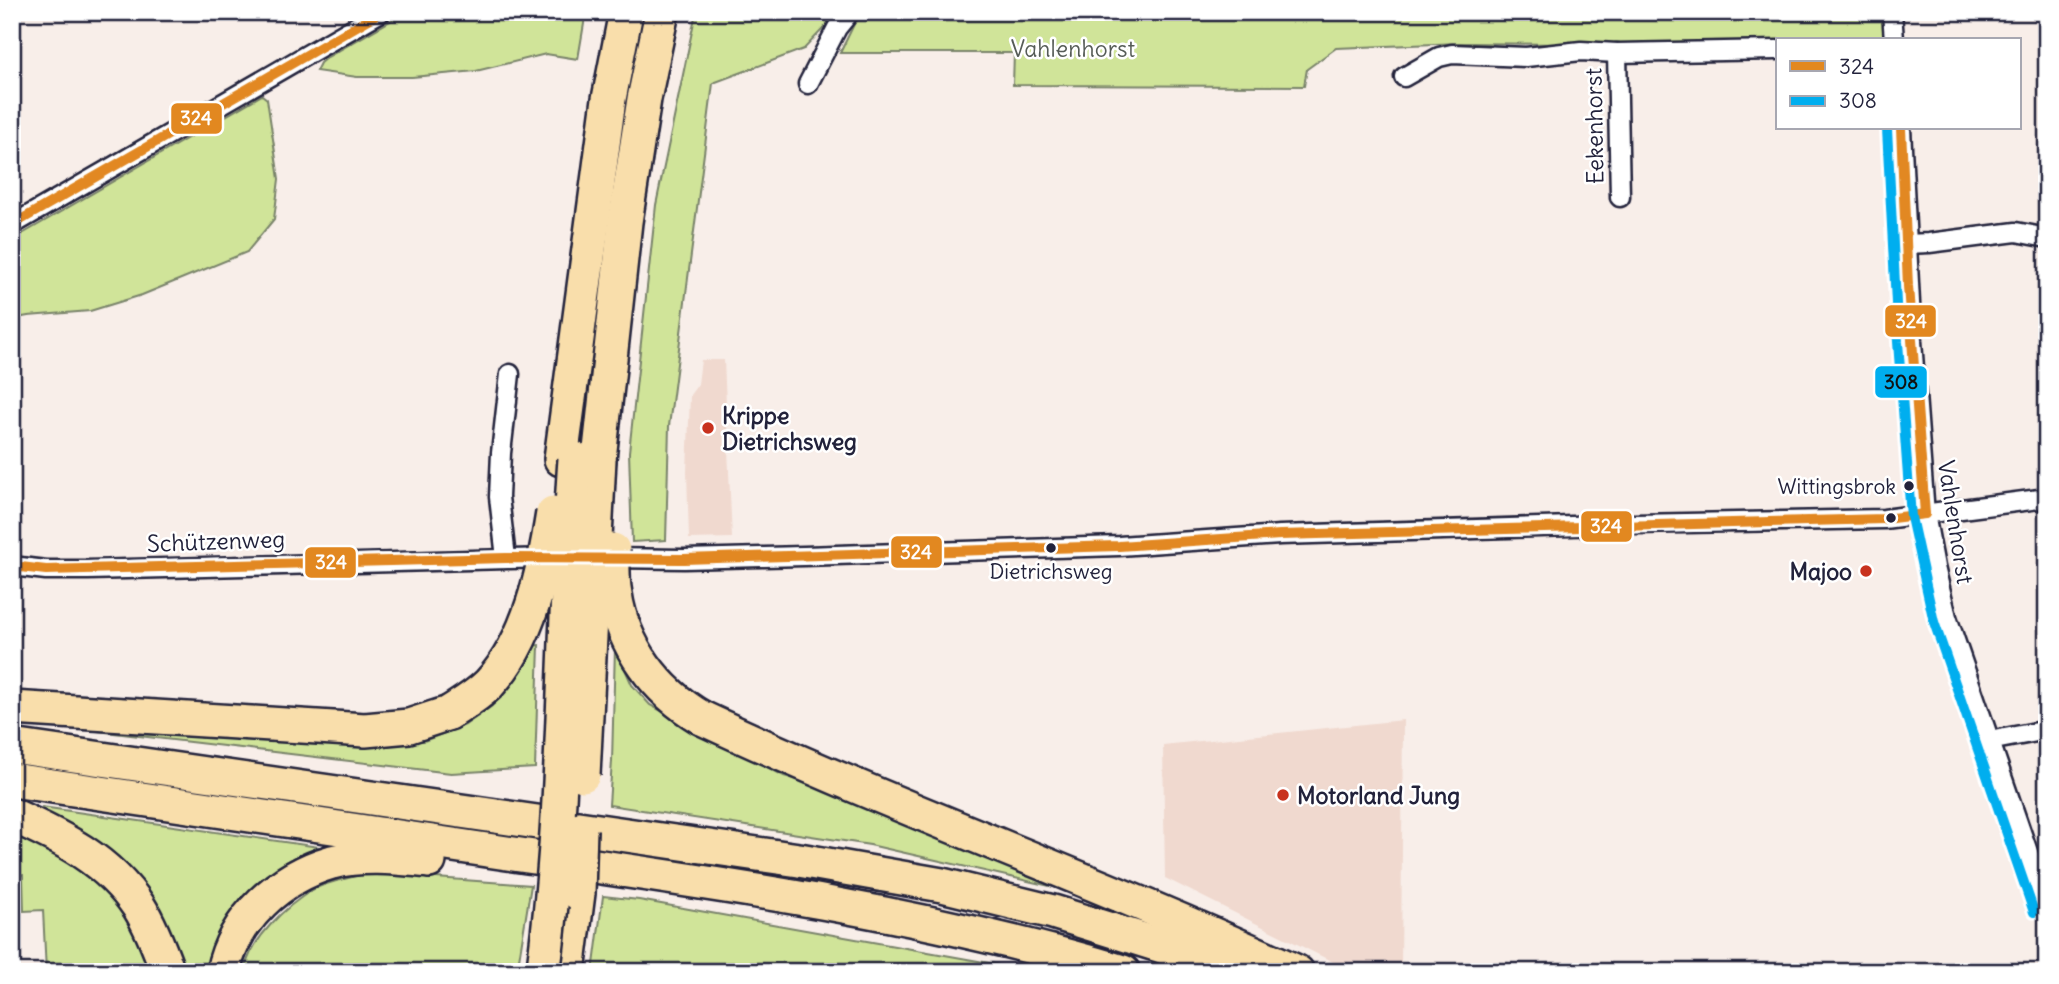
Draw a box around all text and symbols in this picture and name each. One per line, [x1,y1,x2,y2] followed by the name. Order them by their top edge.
[1011,34,1135,63] park label: Vahlenhorst
[1776,38,2021,130] legend
[1839,53,1874,80] text: 324
[1578,67,1610,184] street label: Eekenhorst
[1839,87,1877,114] text: 308
[170,102,223,135] line badge: 324
[180,106,212,130] text: 324
[1884,304,1937,338] line badge: 324
[1895,309,1927,333] text: 324
[1874,365,1928,399] line badge: 308
[1884,370,1918,394] text: 308
[722,401,857,456] place label: Krippe Dietrichsweg
[700,420,716,436] marker: Krippe Dietrichsweg
[1932,458,1980,586] street label: Vahlenhorst
[1777,473,1896,500] place label: Wittingsbrok
[1902,479,1916,493] marker: Wittingsbrok
[1580,510,1633,543] line badge: 324
[1884,511,1898,525] unlabelled marker
[1590,514,1622,538] text: 324
[146,524,286,558] street label: Schützenweg
[890,535,943,569] line badge: 324
[900,540,932,564] text: 324
[1044,541,1058,555] marker: Dietrichsweg
[304,546,357,579] line badge: 324
[315,550,347,574] text: 324
[1789,557,1852,586] place label: Majoo
[989,558,1113,585] place label: Dietrichsweg
[1858,563,1874,579] marker: Majoo
[1297,781,1460,810] place label: Motorland Jung
[1275,787,1291,803] marker: Motorland Jung

